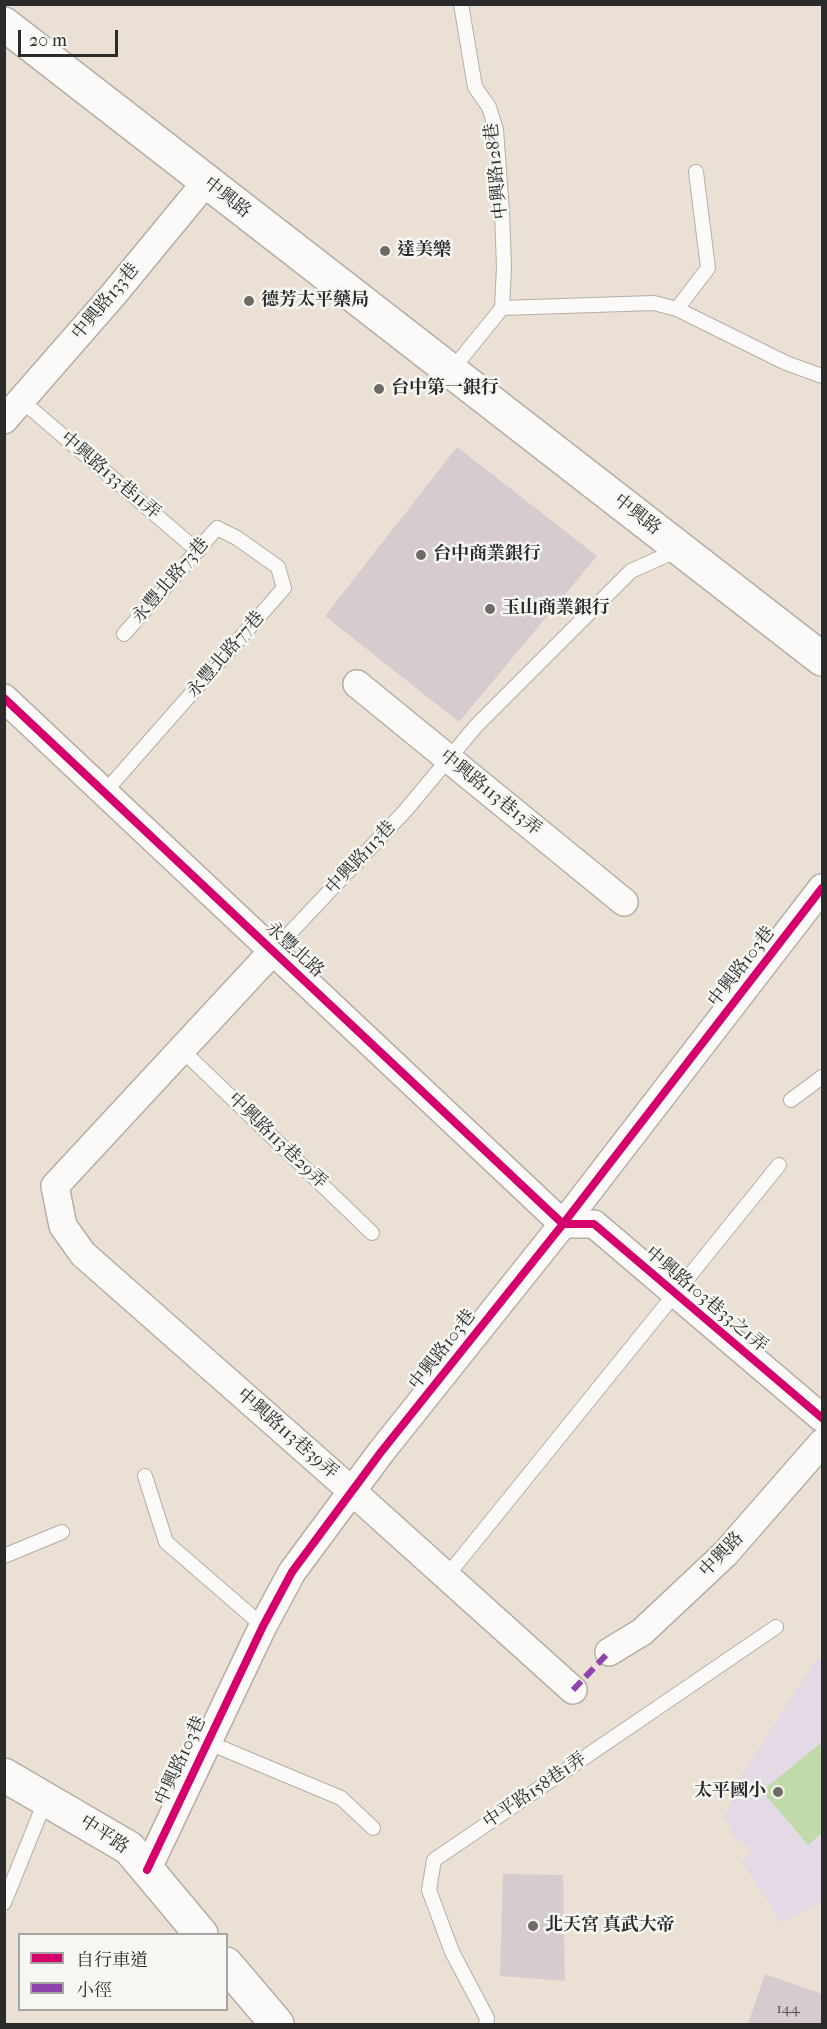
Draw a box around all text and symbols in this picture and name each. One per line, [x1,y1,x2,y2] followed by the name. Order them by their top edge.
[21,18,122,56] scale bar
[29,30,67,51] text: 20 m
[481,122,513,220] street label: 中興路128巷
[199,173,255,223] street label: 中興路
[397,240,451,262] place label: 達美樂
[378,244,392,258] marker: 達美樂
[68,259,144,345] street label: 中興路133巷
[261,290,369,312] place label: 德芳太平藥局
[242,294,256,308] marker: 德芳太平藥局
[391,378,499,400] place label: 台中第一銀行
[372,382,386,396] marker: 台中第一銀行
[56,428,164,524] street label: 中興路133巷11弄
[609,490,665,540] street label: 中興路
[128,534,214,628] street label: 永豐北路73巷
[433,544,541,566] place label: 台中商業銀行
[414,548,428,562] marker: 台中商業銀行
[502,598,610,620] place label: 玉山商業銀行
[483,602,497,616] marker: 玉山商業銀行
[183,607,269,703] street label: 永豐北路77巷
[435,746,545,840] street label: 中興路113巷13弄
[322,817,400,899] street label: 中興路113巷
[260,918,328,982] street label: 永豐北路
[704,923,780,1011] street label: 中興路103巷
[223,1088,331,1194] street label: 中興路113巷29弄
[641,1243,771,1357] street label: 中興路103巷33之1弄
[405,1306,481,1394] street label: 中興路103巷
[232,1384,342,1484] street label: 中興路113巷39弄
[695,1528,749,1582] street label: 中興路
[151,1713,211,1809] street label: 中興路103巷
[479,1749,591,1833] street label: 中平路158巷1弄
[694,1781,766,1803] place label: 太平國小
[771,1785,785,1799] marker: 太平國小
[75,1811,133,1859] street label: 中平路
[545,1915,675,1937] place label: 北天宮 真武大帝
[526,1919,540,1933] marker: 北天宮 真武大帝
[18,1933,228,2011] legend
[76,1950,148,1971] text: 自行車道
[76,1980,112,2001] text: 小徑
[776,2000,800,2018] house number: 144

